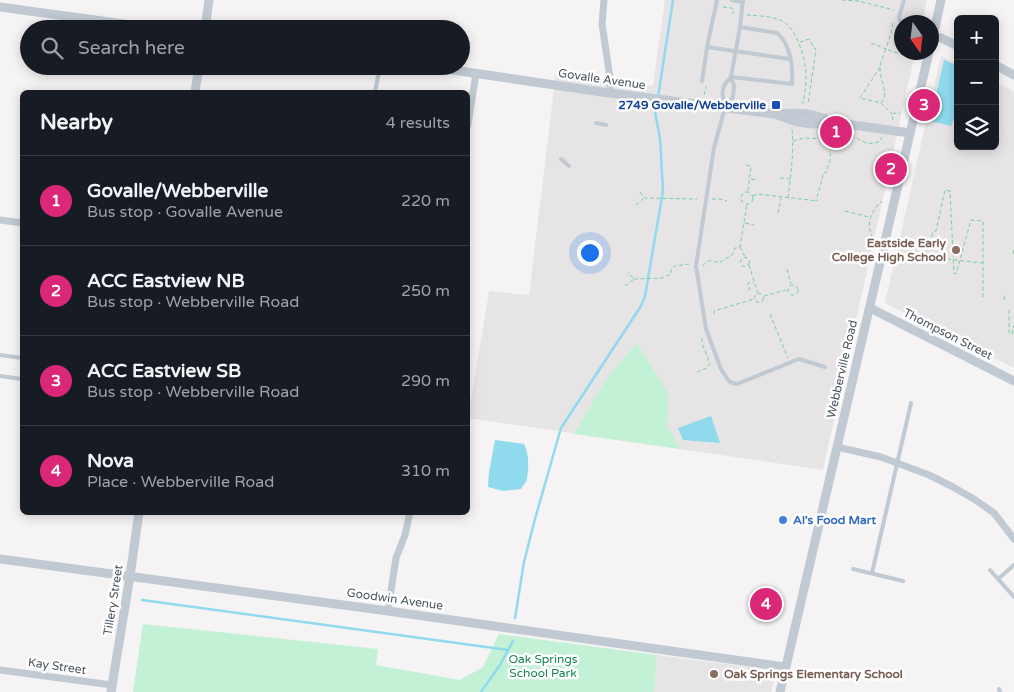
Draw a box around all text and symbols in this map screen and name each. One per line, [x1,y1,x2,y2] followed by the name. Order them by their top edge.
[894,15,939,60] north arrow
[954,15,999,150] map controls
[954,15,999,60] button: +
[20,20,470,75] search box
[38,34,66,62] icon: search
[78,37,185,59] text: Search here
[954,60,999,105] button: −
[557,66,647,92] street label: Govalle Avenue
[908,86,940,124] pin: 3
[618,98,766,112] place label: 2749 Govalle/Webberville
[770,99,782,111] marker: 2749 Govalle/Webberville
[954,105,999,150] button: layers
[40,110,113,135] text: Nearby
[386,113,450,133] text: 4 results
[820,113,852,151] pin: 1
[875,150,907,188] pin: 2
[87,180,268,202] text: Govalle/Webberville
[51,191,61,211] text: 1
[401,191,450,211] text: 220 m
[87,202,283,222] text: Bus stop · Govalle Avenue
[832,236,947,265] place label: Eastside Early College High School
[577,240,603,266] your location
[950,244,962,256] marker: Eastside Early College High School
[87,270,245,292] text: ACC Eastview NB
[51,281,61,301] text: 2
[401,281,450,301] text: 250 m
[87,292,299,312] text: Bus stop · Webberville Road
[901,305,995,363] street label: Thompson Street
[824,319,860,419] street label: Webberville Road
[87,360,241,382] text: ACC Eastview SB
[51,371,61,391] text: 3
[401,371,450,391] text: 290 m
[87,382,299,402] text: Bus stop · Webberville Road
[87,450,134,472] text: Nova
[51,461,61,481] text: 4
[401,461,450,481] text: 310 m
[87,472,274,492] text: Place · Webberville Road
[793,513,876,527] place label: Al’s Food Mart
[777,514,789,526] marker: Al’s Food Mart
[101,563,126,636] street label: Tillery Street
[346,585,444,613] street label: Goodwin Avenue
[750,585,782,623] pin: 4
[508,652,578,680] park label: Oak Springs School Park
[27,655,87,677] street label: Kay Street
[724,667,903,682] place label: Oak Springs Elementary School
[708,668,720,680] marker: Oak Springs Elementary School

